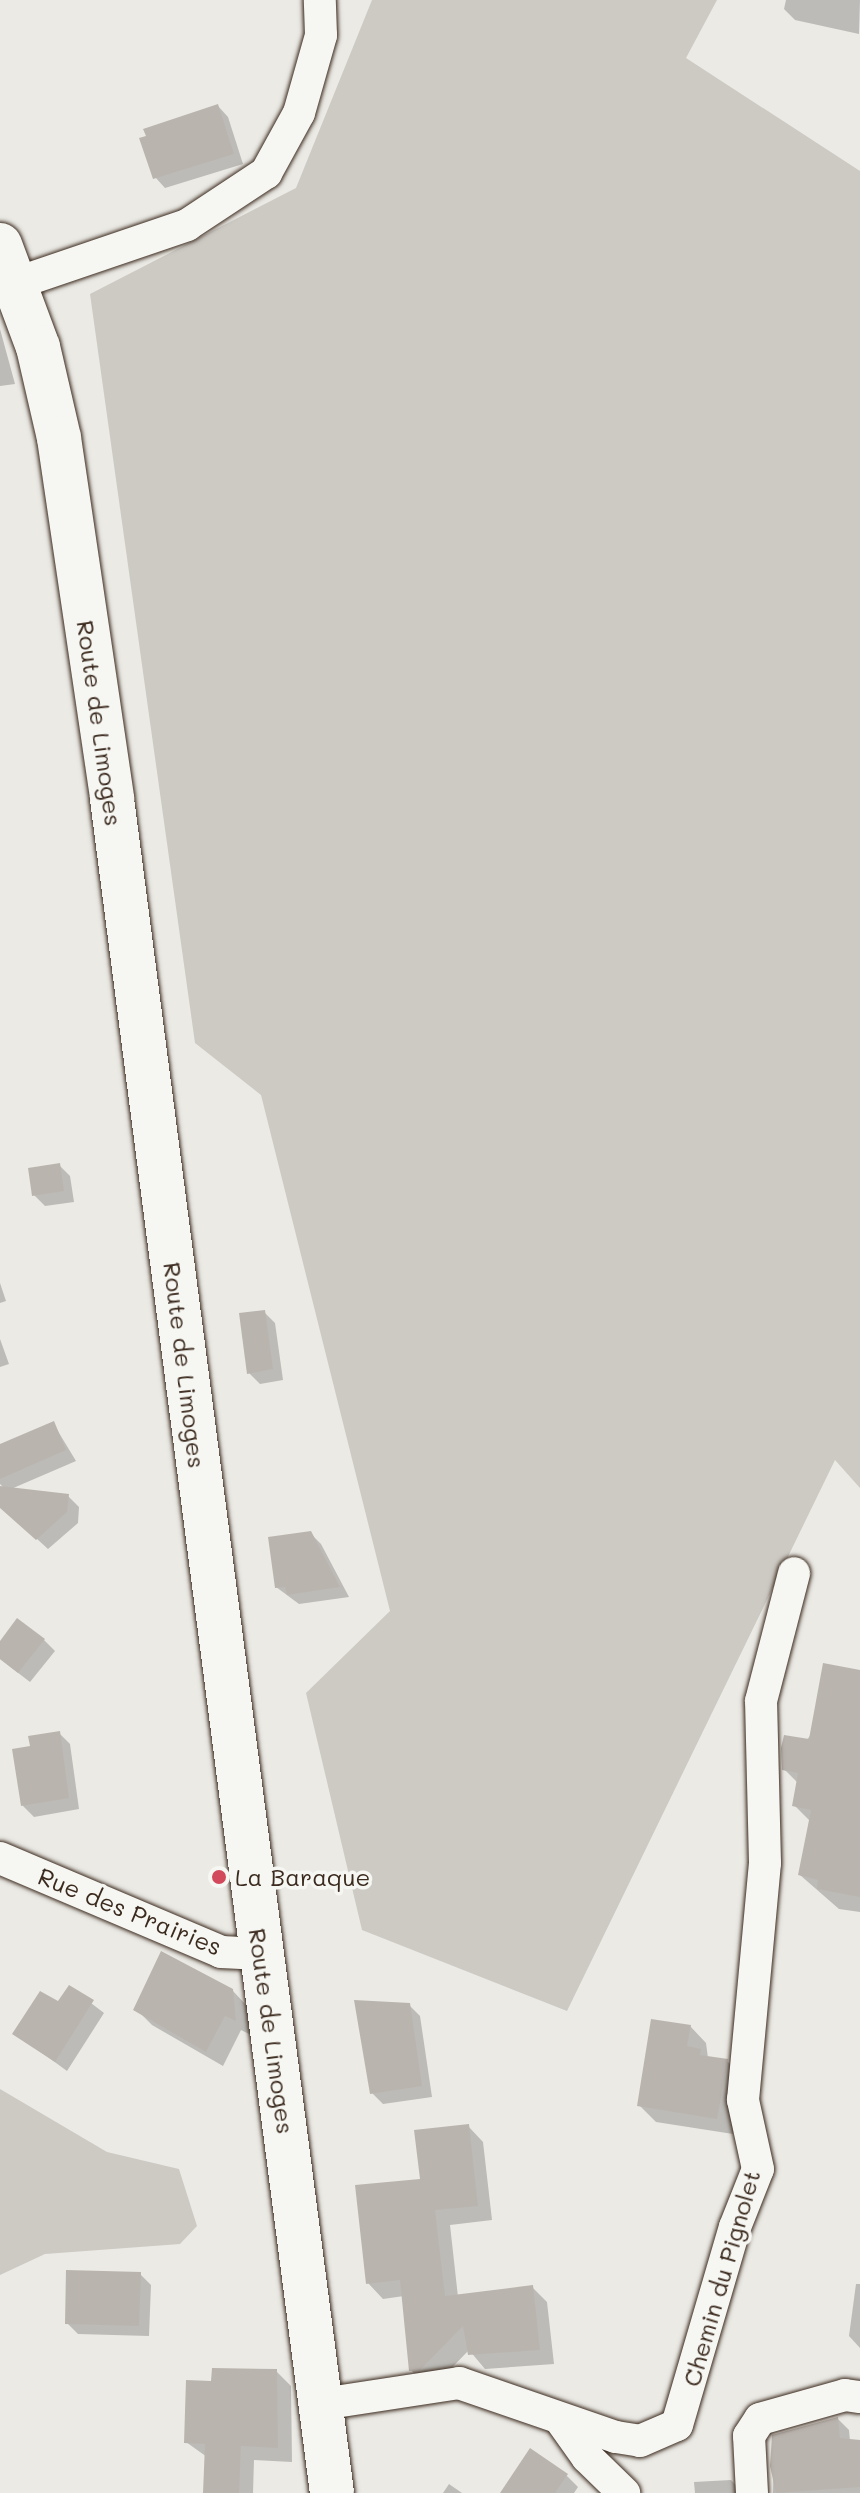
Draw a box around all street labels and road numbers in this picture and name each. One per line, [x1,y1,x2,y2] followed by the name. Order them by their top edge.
[71,618,129,828] street label: Route de Limoges
[158,1260,212,1470] street label: Route de Limoges
[34,1861,226,1961] street label: Rue des Prairies
[243,1926,301,2136] street label: Route de Limoges
[676,2166,766,2390] street label: Chemin du Pignolet

